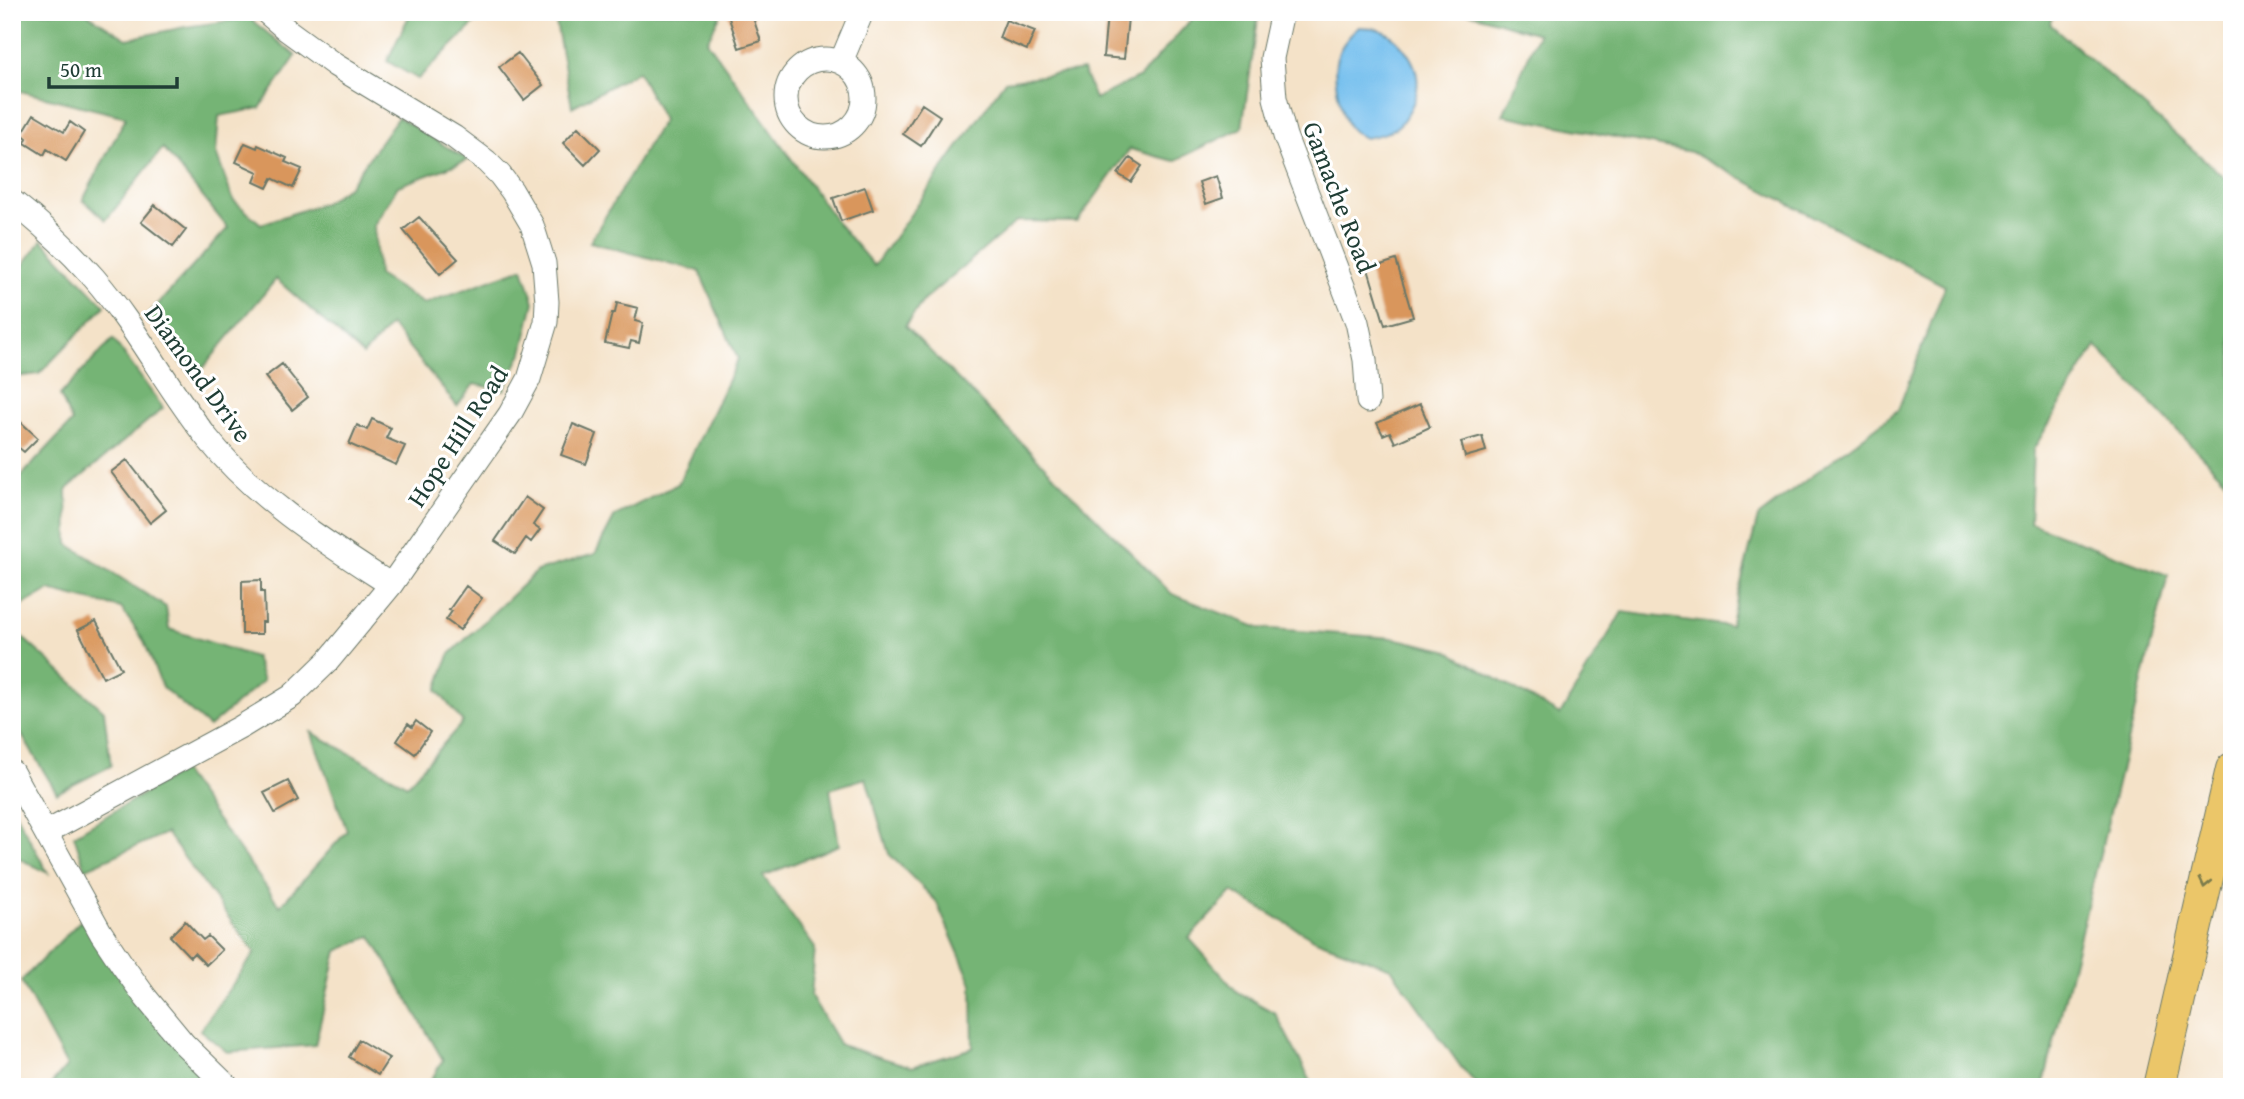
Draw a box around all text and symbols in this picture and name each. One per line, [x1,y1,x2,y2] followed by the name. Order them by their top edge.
[49,46,177,90] scale bar
[60,54,102,85] text: 50 m
[1293,116,1387,278] street label: Gamache Road
[135,296,263,450] street label: Diamond Drive
[397,357,517,514] street label: Hope Hill Road
[2199,877,2214,889] one-way arrow

